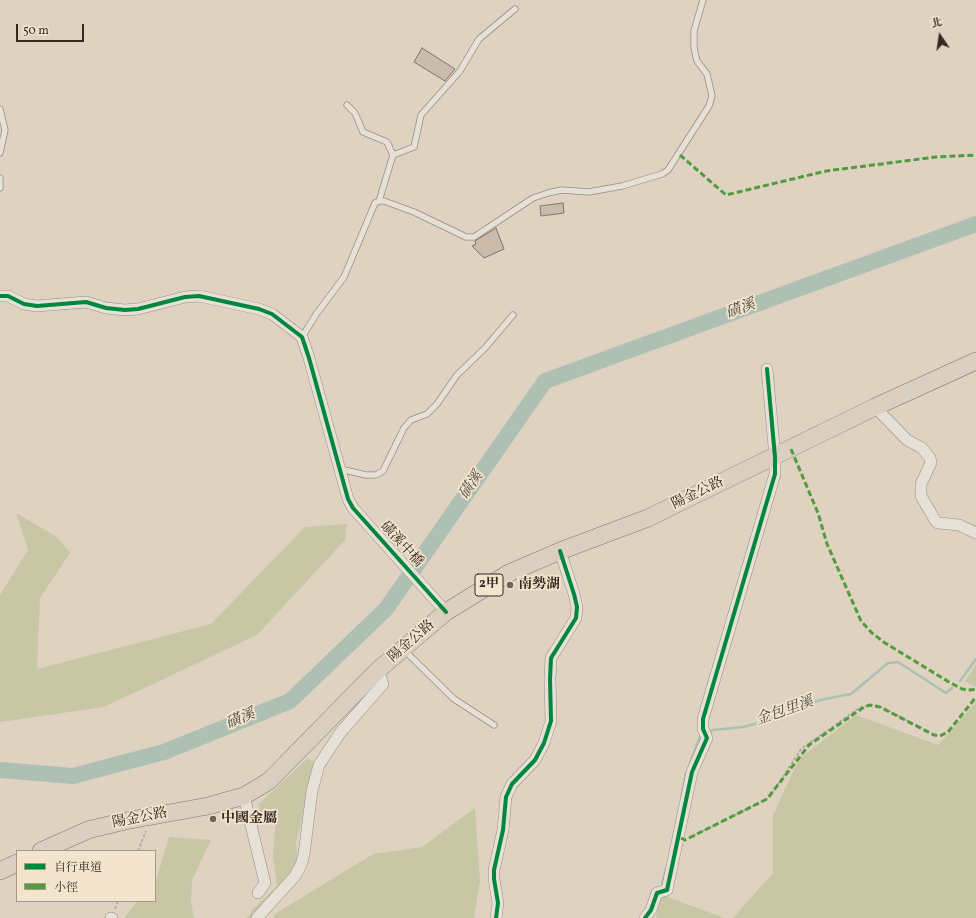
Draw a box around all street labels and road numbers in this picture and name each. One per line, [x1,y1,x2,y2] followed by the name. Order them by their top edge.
[669,474,727,514] street label: 陽金公路
[376,519,426,571] street label: 磺溪中橋
[475,574,503,596] road number: 2甲
[385,617,439,667] street label: 陽金公路
[111,805,169,833] street label: 陽金公路

